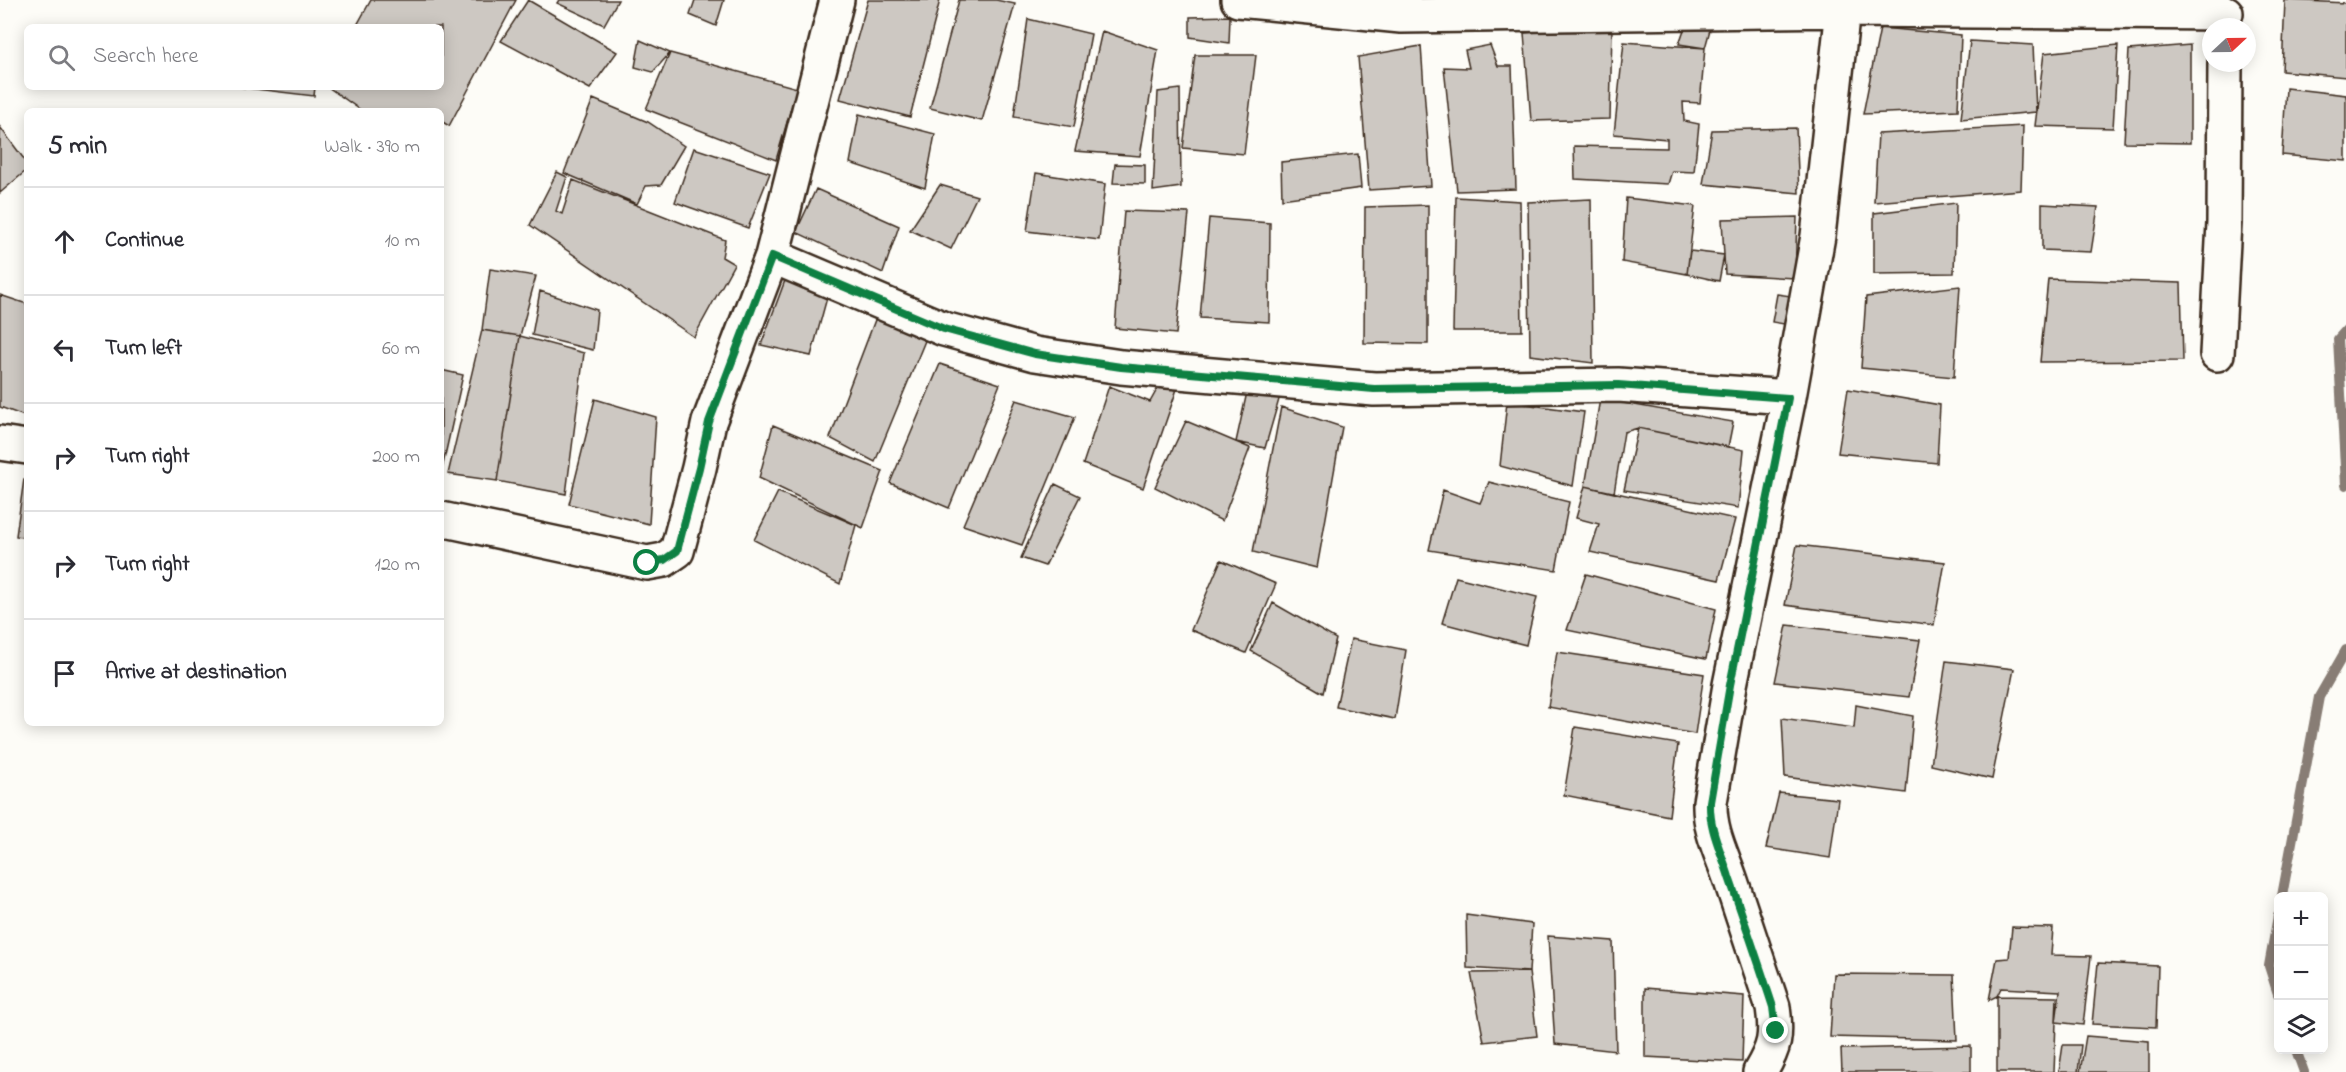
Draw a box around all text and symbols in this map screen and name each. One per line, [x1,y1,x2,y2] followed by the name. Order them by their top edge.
[2202,18,2256,72] north arrow
[24,24,444,90] search box
[45,41,78,74] icon: search
[93,41,198,73] text: Search here
[48,128,107,166] text: 5 min
[324,133,420,162] text: Walk · 390 m
[48,225,81,258] icon: ahead
[105,225,184,257] text: Continue
[384,227,420,256] text: 10 m
[48,333,81,366] icon: left
[105,333,182,365] text: Turn left
[382,335,420,364] text: 60 m
[48,441,81,474] icon: right
[105,441,190,473] text: Turn right
[372,443,420,472] text: 200 m
[48,549,81,582] icon: right
[105,549,190,581] text: Turn right
[633,549,659,575] route start
[375,551,420,580] text: 120 m
[48,657,81,690] icon: arrive
[105,657,287,689] text: Arrive at destination
[2274,892,2328,1054] map controls
[2274,892,2328,946] button: +
[2274,946,2328,1000] button: −
[2274,1000,2328,1054] button: layers
[1762,1017,1788,1043] route end

